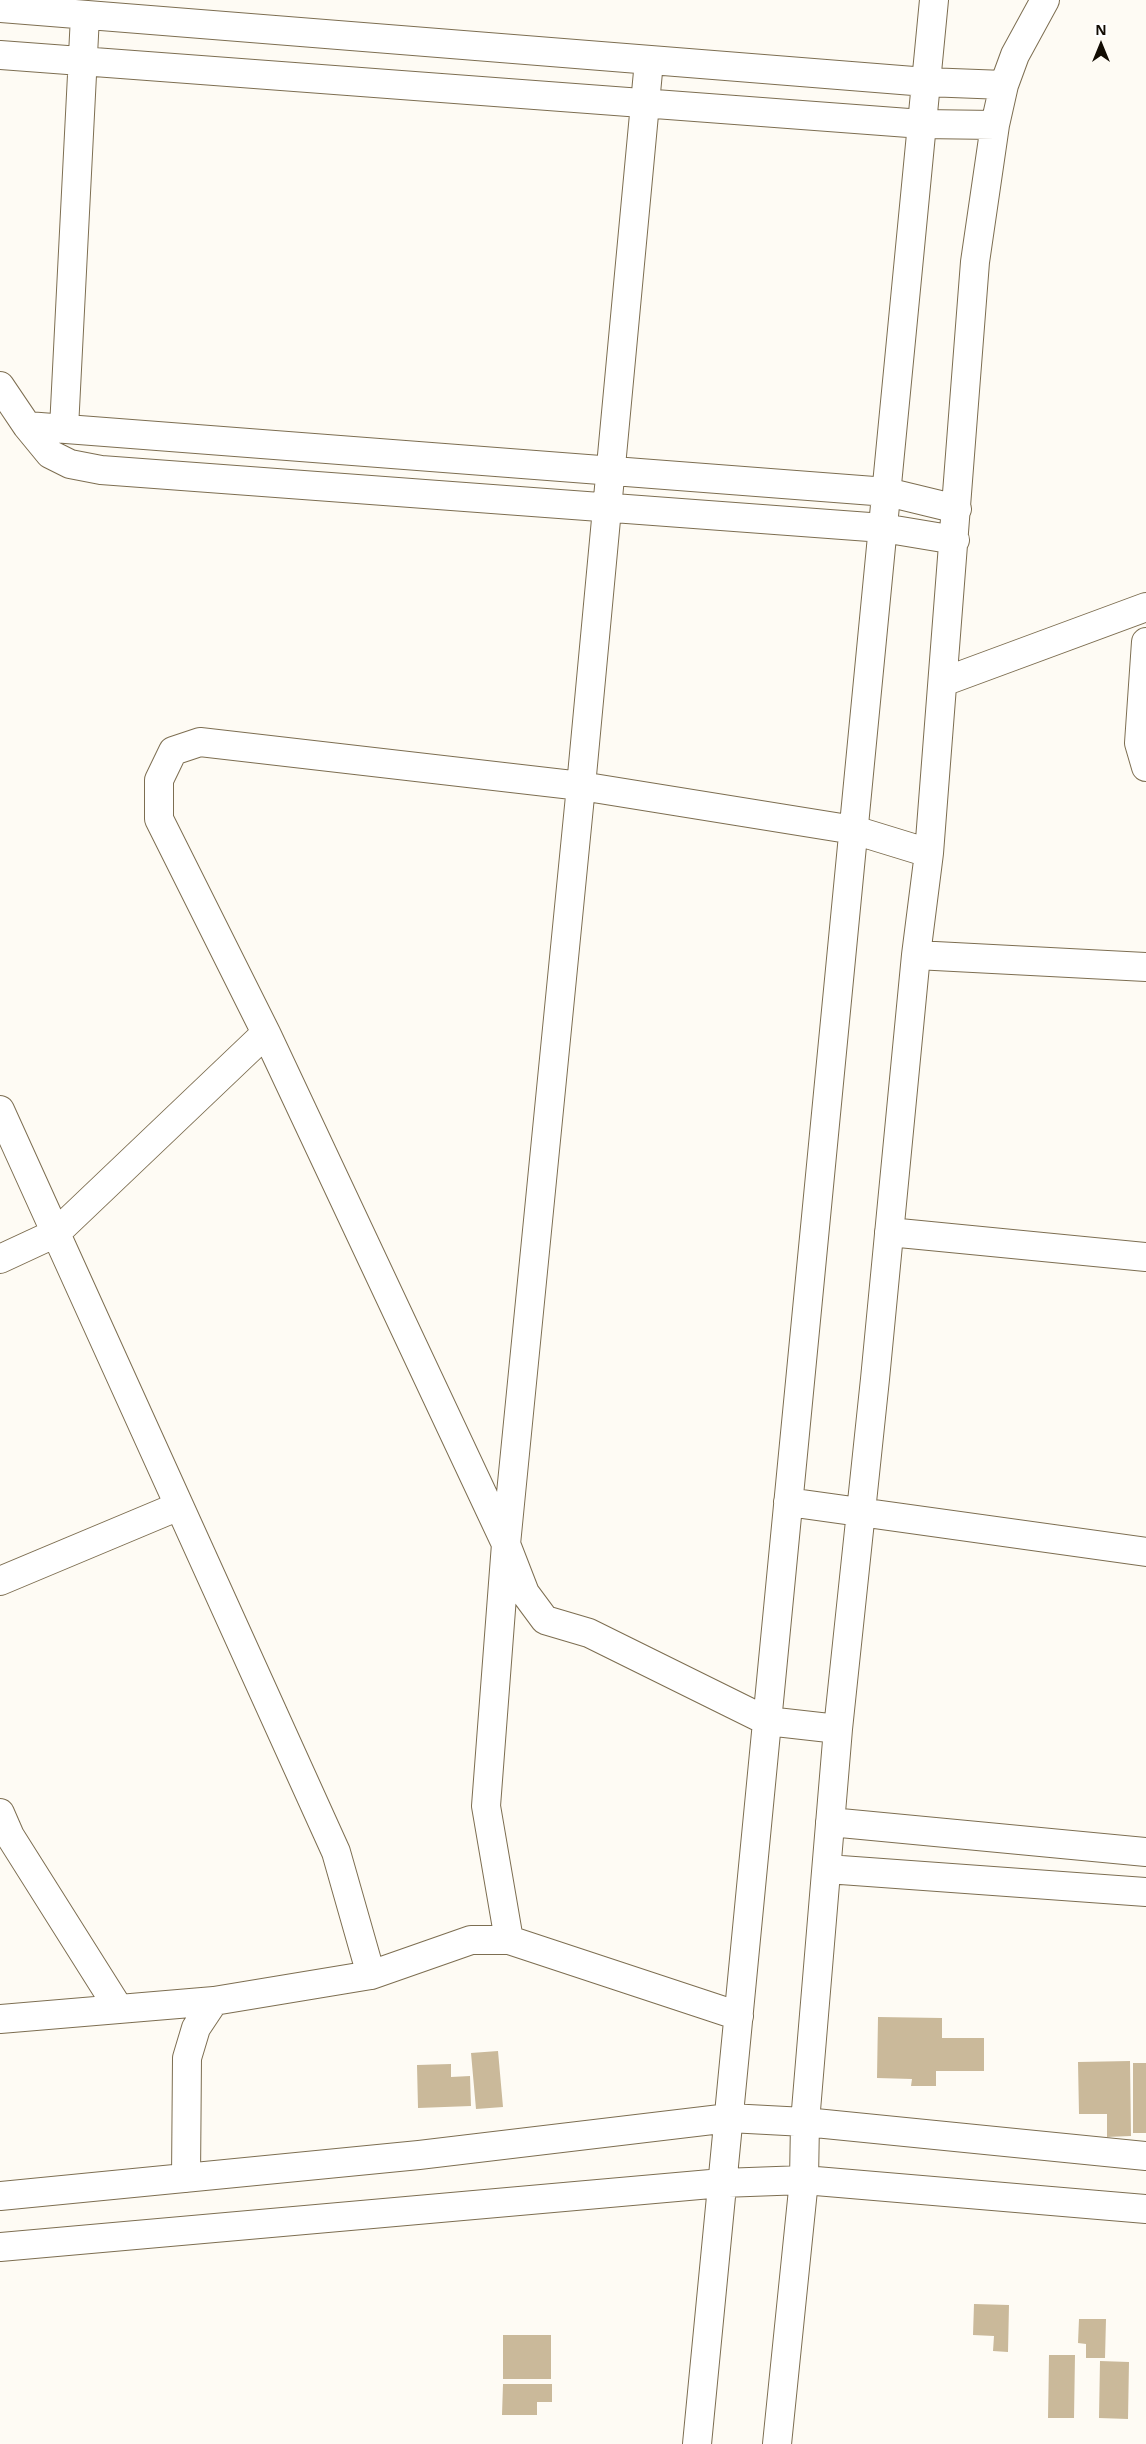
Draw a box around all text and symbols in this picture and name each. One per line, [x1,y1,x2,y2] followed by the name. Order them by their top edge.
[1076,20,1126,70] north arrow
[1095,20,1107,39] text: N

